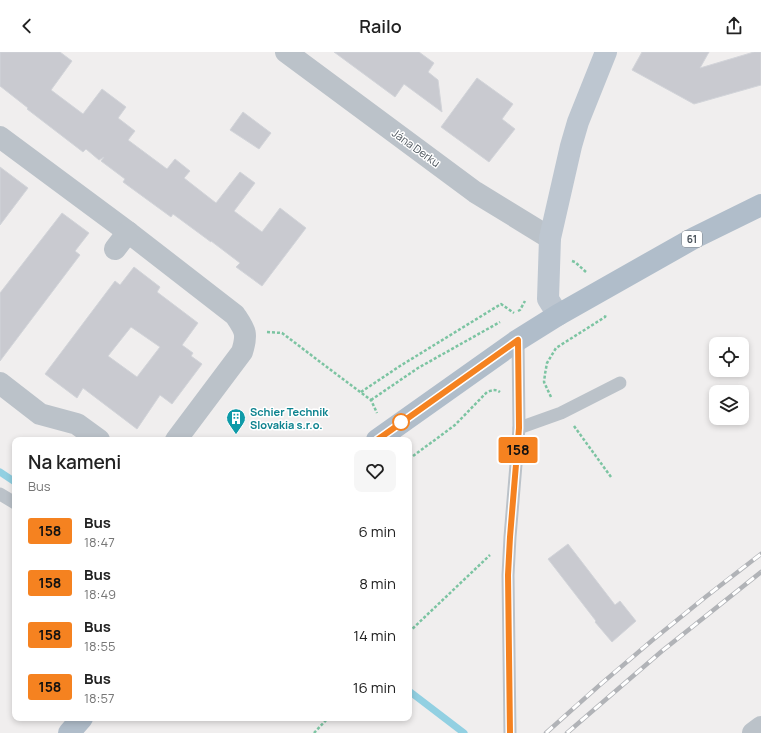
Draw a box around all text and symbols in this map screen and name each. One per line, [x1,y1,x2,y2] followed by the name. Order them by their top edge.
[359,14,402,38] text: Railo
[16,15,38,37] icon: back
[723,15,745,37] icon: share
[389,125,443,170] street label: Jána Derku
[682,231,702,247] road number: 61
[709,337,749,425] map controls
[709,337,749,377] button: locate
[709,385,749,425] button: layers
[250,404,329,432] place label: Schier Technik Slovakia s.r.o.
[225,407,247,435] building icon: Schier Technik Slovakia s.r.o.
[392,413,410,431] unlabelled marker
[495,437,541,463] line badge: 158
[507,440,529,459] text: 158
[28,449,121,475] text: Na kameni
[354,450,396,492] button: heart
[28,477,51,495] text: Bus
[84,512,111,533] text: Bus
[39,521,61,540] text: 158
[359,521,396,542] text: 6 min
[84,533,115,551] text: 18:47
[84,564,111,585] text: Bus
[39,573,61,592] text: 158
[359,573,396,594] text: 8 min
[84,585,116,603] text: 18:49
[84,616,111,637] text: Bus
[39,625,61,644] text: 158
[353,625,396,646] text: 14 min
[84,637,116,655] text: 18:55
[84,668,111,689] text: Bus
[39,677,61,696] text: 158
[353,677,396,698] text: 16 min
[84,689,115,707] text: 18:57

